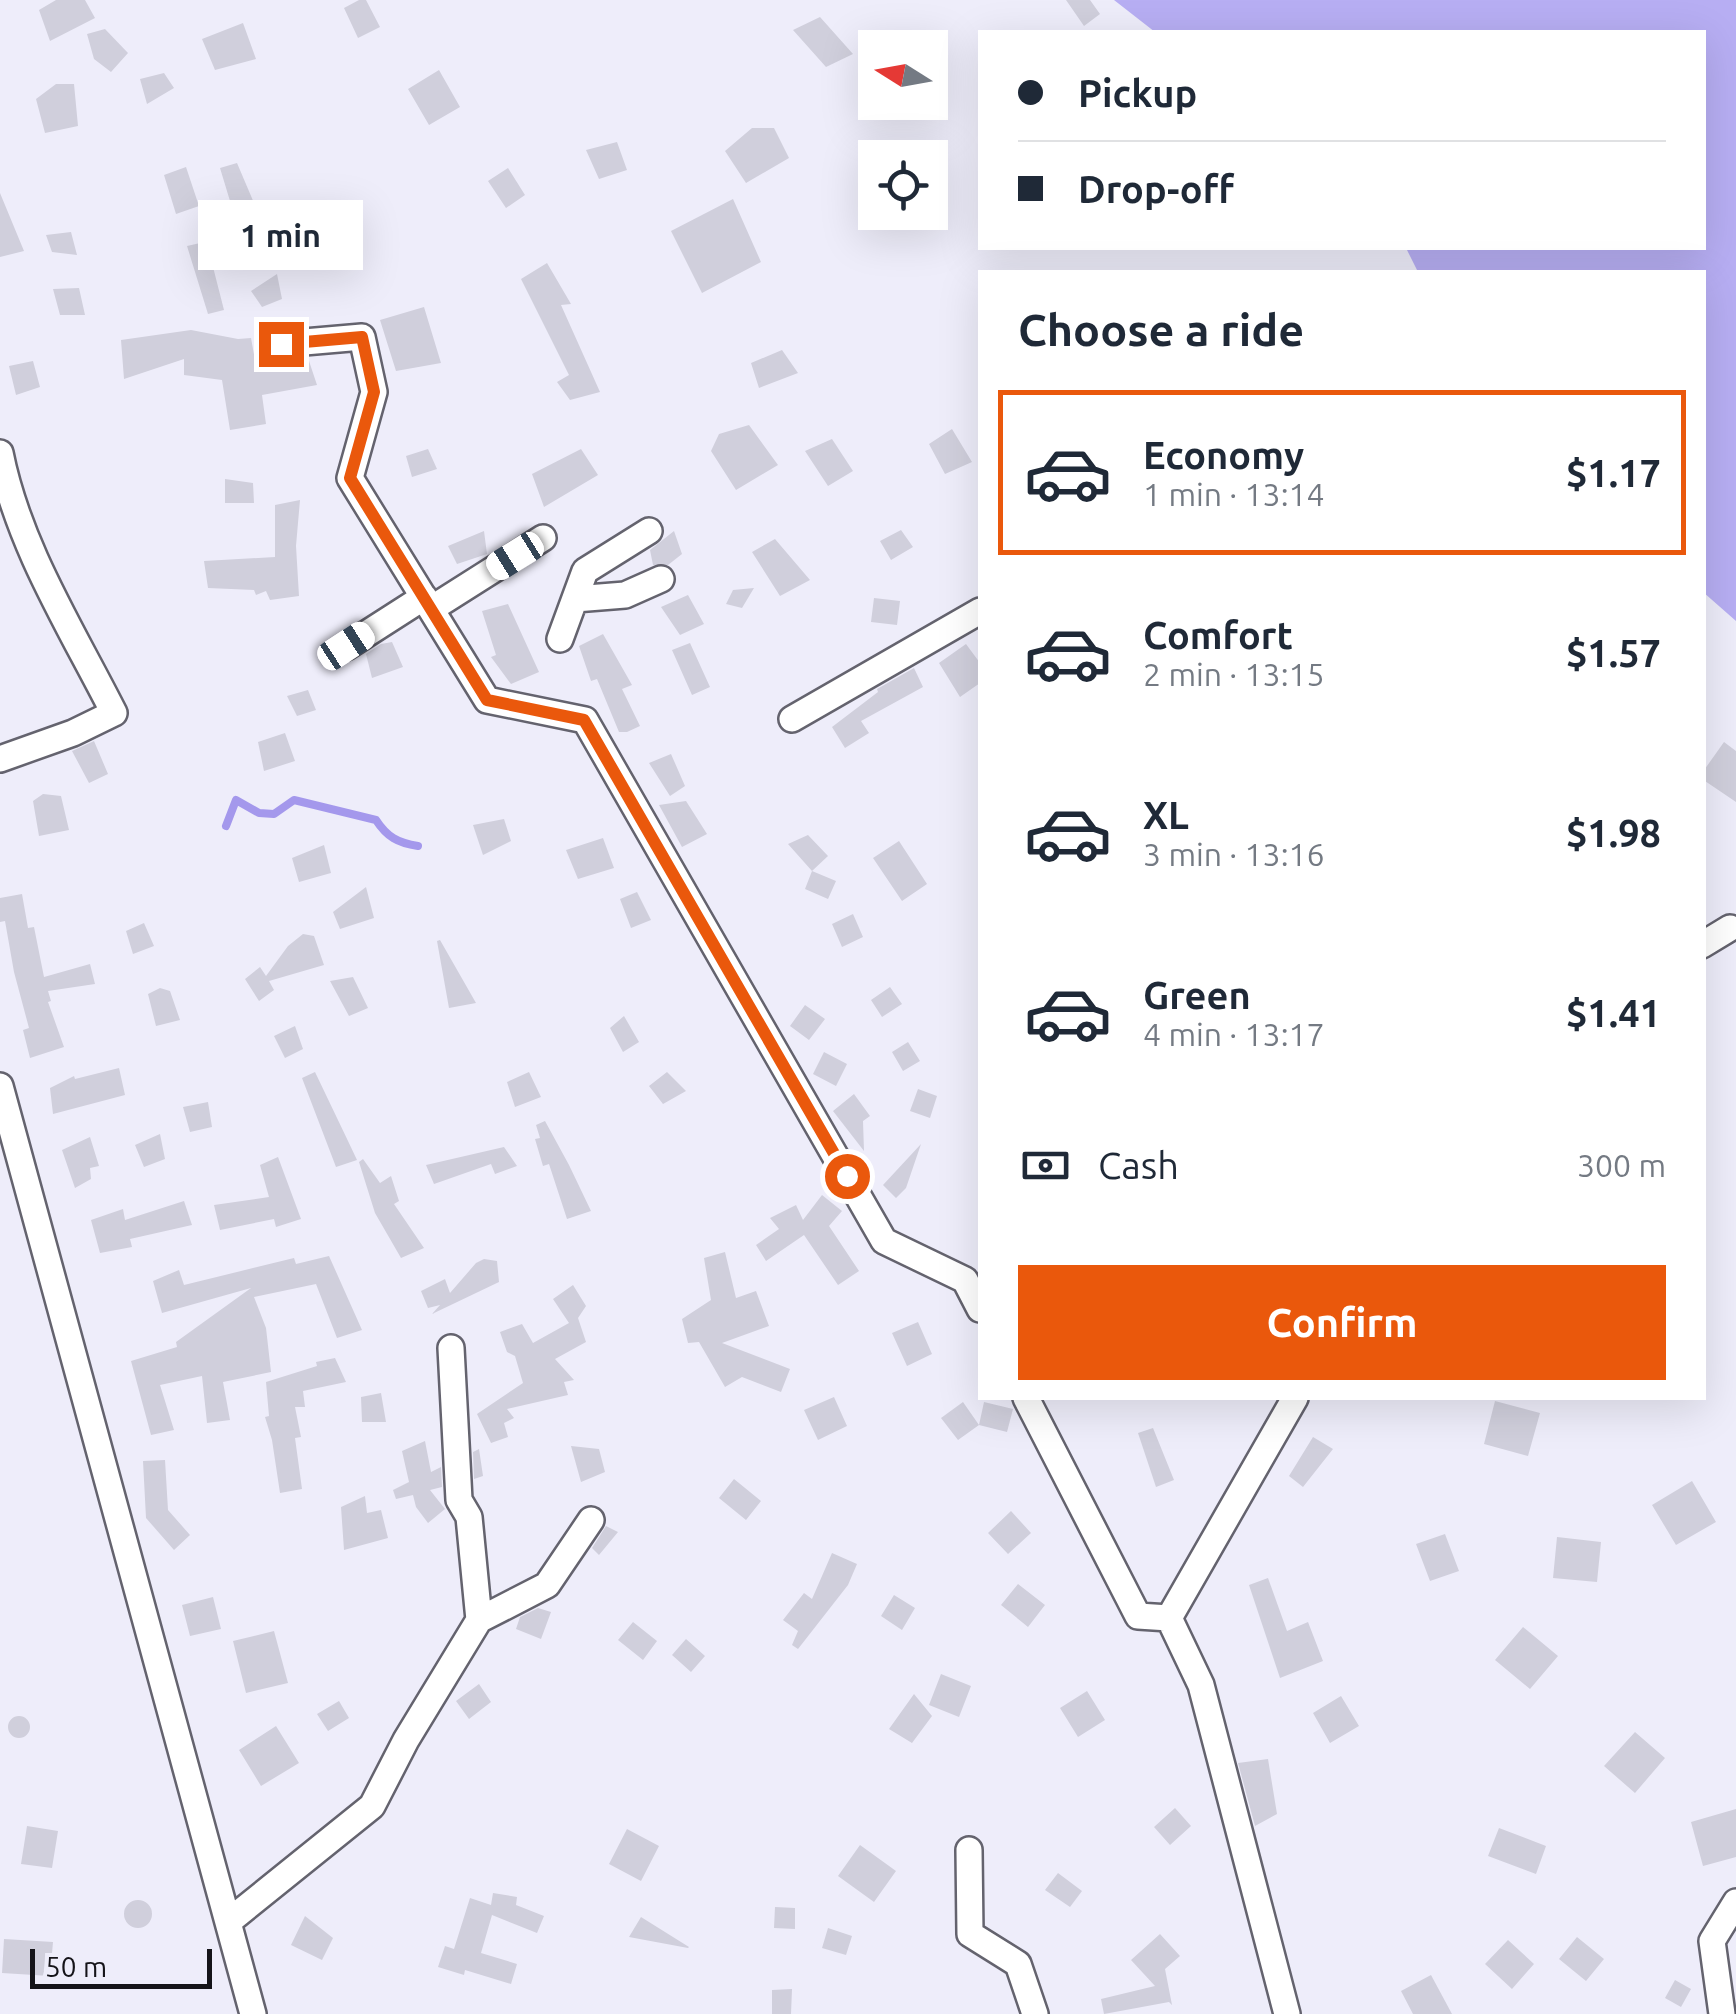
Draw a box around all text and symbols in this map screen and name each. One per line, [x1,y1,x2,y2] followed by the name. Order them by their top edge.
[858,30,948,120] north arrow
[858,30,948,230] map controls
[1078,72,1197,114] text: Pickup
[858,140,948,230] button: locate
[1078,168,1234,210] text: Drop-off
[198,199,364,269] callout: 1 min
[240,217,321,253] text: 1 min
[1018,304,1304,355] text: Choose a ride
[259,322,304,367] route end
[1023,428,1113,518] icon: car
[1143,434,1304,476] text: Economy
[1566,452,1661,494] text: $1.17
[1143,476,1325,512] text: 1 min · 13:14
[482,527,548,585] car
[1023,608,1113,698] icon: car
[1143,614,1293,656] text: Comfort
[313,617,379,675] car
[1566,632,1661,674] text: $1.57
[1143,656,1325,692] text: 2 min · 13:15
[1023,788,1113,878] icon: car
[1143,794,1189,836] text: XL
[1566,812,1661,854] text: $1.98
[1143,836,1325,872] text: 3 min · 13:16
[1023,968,1113,1058] icon: car
[1143,974,1251,1016] text: Green
[1566,992,1661,1034] text: $1.41
[1143,1016,1325,1052] text: 4 min · 13:17
[1018,1138,1073,1193] icon: cash
[1098,1144,1179,1186] text: Cash
[1577,1147,1666,1183] text: 300 m
[825,1154,870,1199] route start
[1018,1265,1666,1380] button: Confirm
[30,1944,212,1988] scale bar
[45,1951,107,1982] text: 50 m

